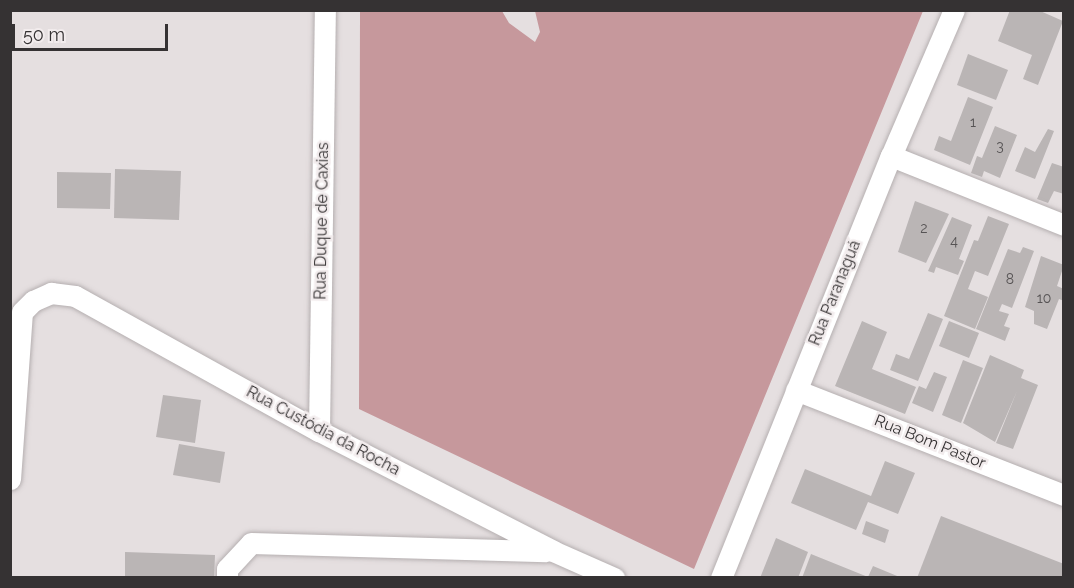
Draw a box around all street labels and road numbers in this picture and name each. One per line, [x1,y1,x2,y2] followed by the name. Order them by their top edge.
[311,142,333,300] street label: Rua Duque de Caxias
[805,238,865,348] street label: Rua Paranaguá
[243,382,403,480] street label: Rua Custódia da Rocha
[872,411,988,473] street label: Rua Bom Pastor

